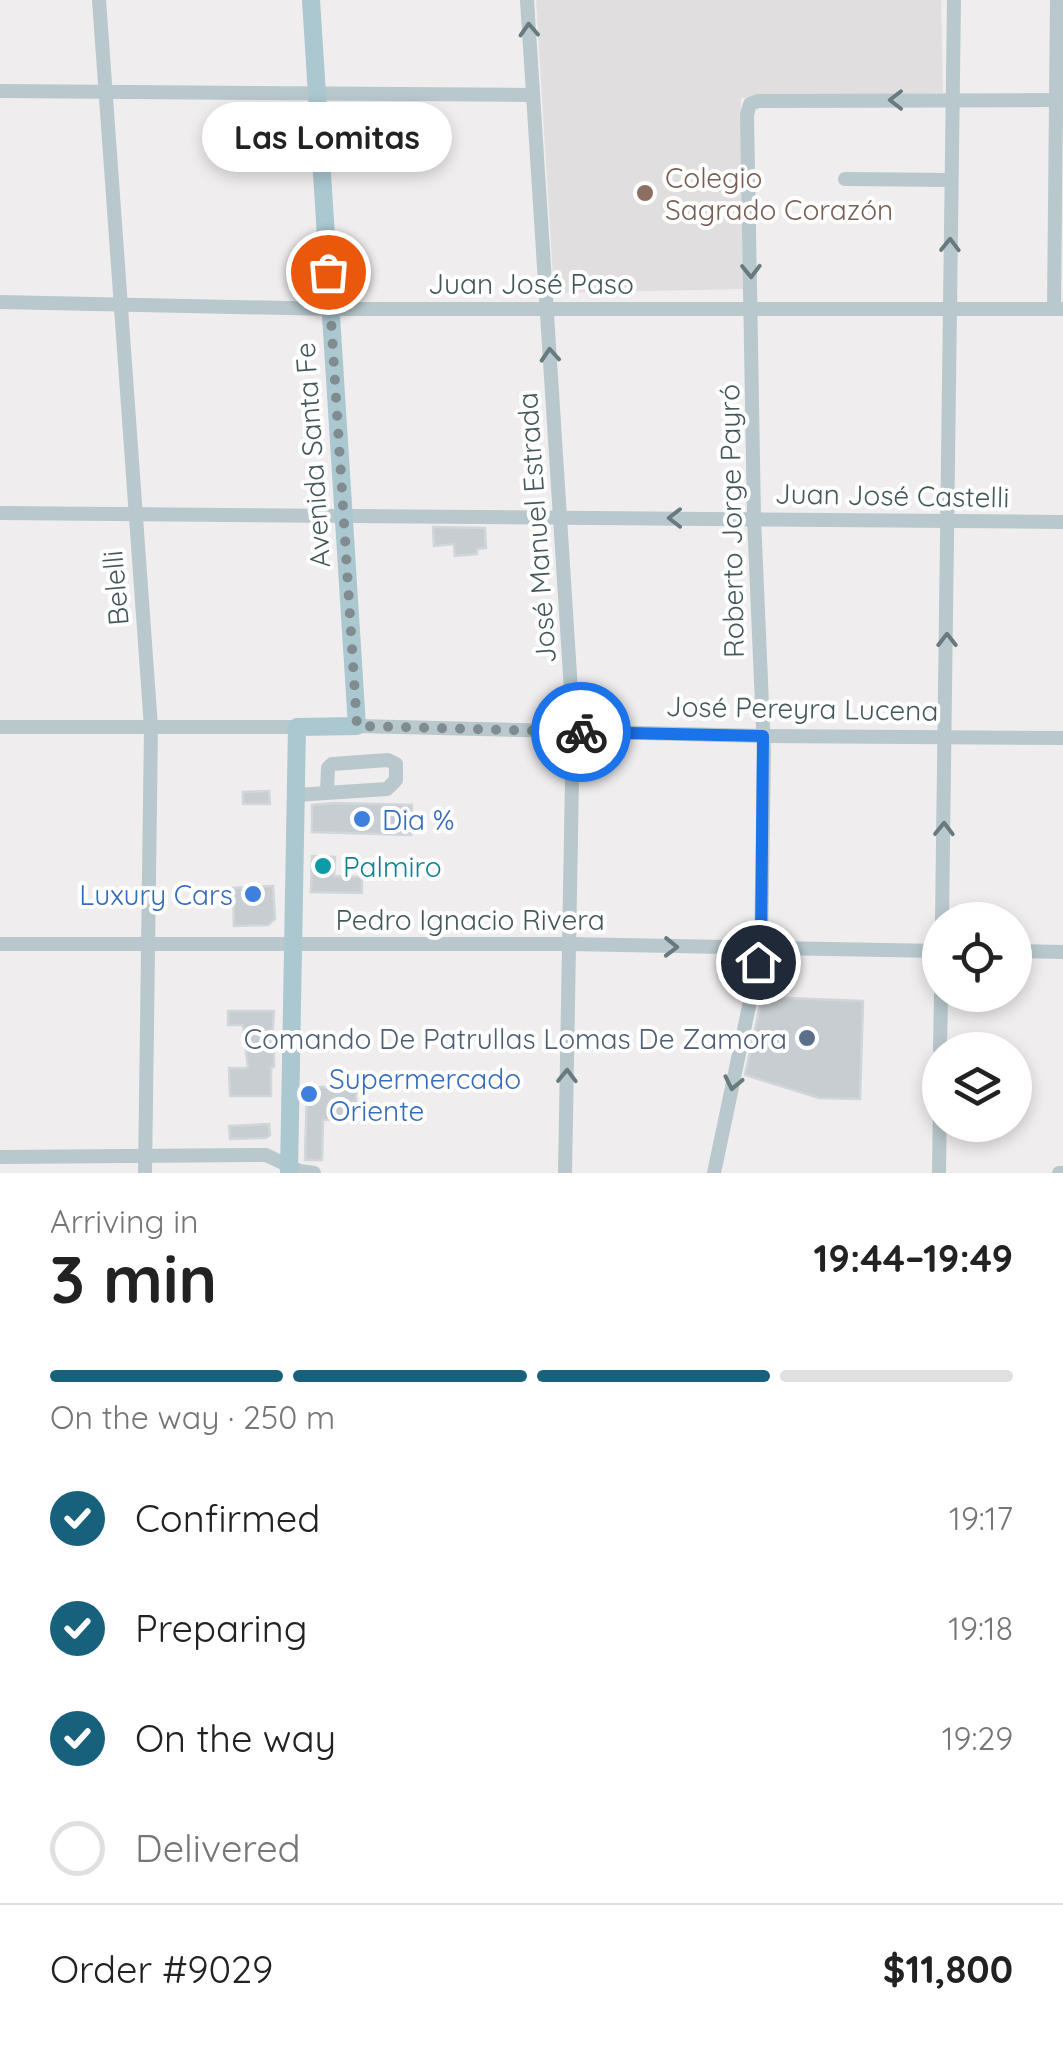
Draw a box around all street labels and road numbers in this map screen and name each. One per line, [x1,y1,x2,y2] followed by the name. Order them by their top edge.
[428,266,634,301] street label: Juan José Paso
[287,341,337,569] street label: Avenida Santa Fe
[711,384,751,658] street label: Roberto Jorge Payró
[509,391,563,665] street label: José Manuel Estrada
[774,475,1010,515] street label: Juan José Castelli
[94,549,136,627] street label: Belelli
[665,688,939,728] street label: José Pereyra Lucena
[335,902,605,937] street label: Pedro Ignacio Rivera

